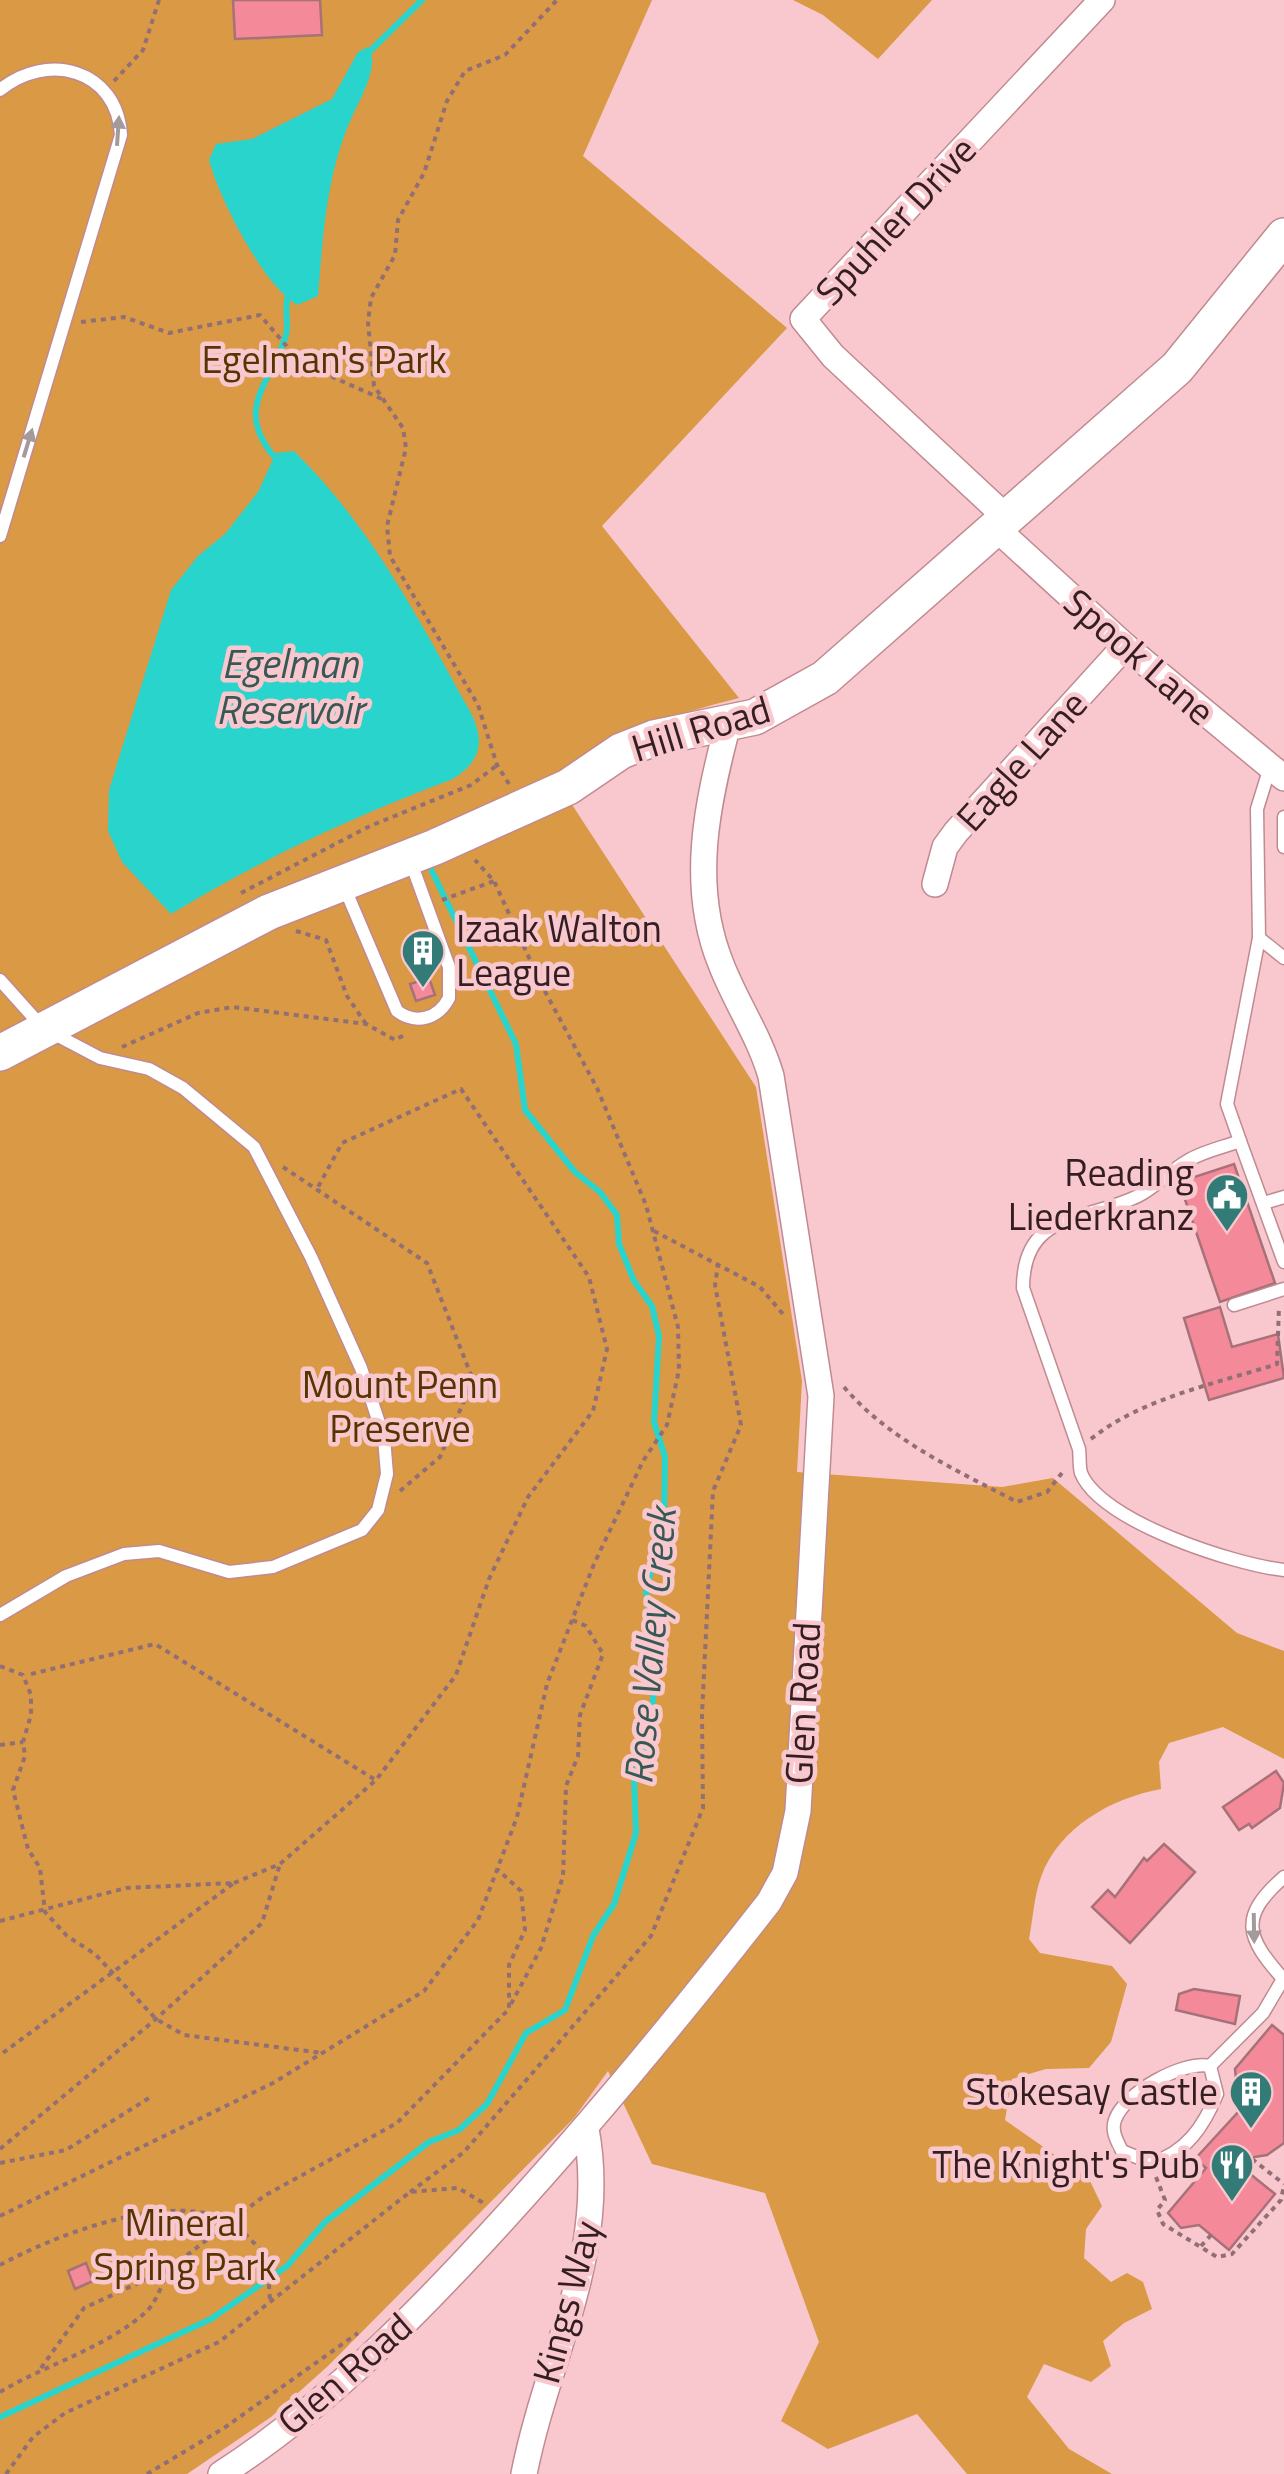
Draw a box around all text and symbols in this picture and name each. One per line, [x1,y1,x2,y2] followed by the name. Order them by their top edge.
[111,115,127,146] one-way arrow
[801,122,989,318] street label: Spuhler Drive
[201,330,447,388] park label: Egelman's Park
[21,427,36,457] one-way arrow
[1051,574,1228,739] street label: Spook Lane
[216,633,368,740] water label: Egelman Reservoir
[942,677,1101,844] street label: Eagle Lane
[624,680,777,777] street label: Hill Road
[456,899,662,1001] place label: Izaak Walton League
[400,928,446,989] building icon: Izaak Walton League
[1008,1143,1194,1245] place label: Reading Liederkranz
[1204,1172,1250,1233] public building icon: Reading Liederkranz
[302,1355,498,1457] park label: Mount Penn Preserve
[607,1501,692,1786] water label: Rose Valley Creek
[769,1620,835,1786] street label: Glen Road
[1246,1913,1262,1944] one-way arrow
[966,2062,1218,2120] place label: Stokesay Castle
[1228,2069,1274,2130] building icon: Stokesay Castle
[932,2135,1200,2193] place label: The Knight's Pub
[1209,2142,1255,2203] restaurant icon: The Knight's Pub
[93,2193,277,2295] park label: Mineral Spring Park
[517,2214,616,2390] street label: Kings Way
[264,2298,425,2448] street label: Glen Road

